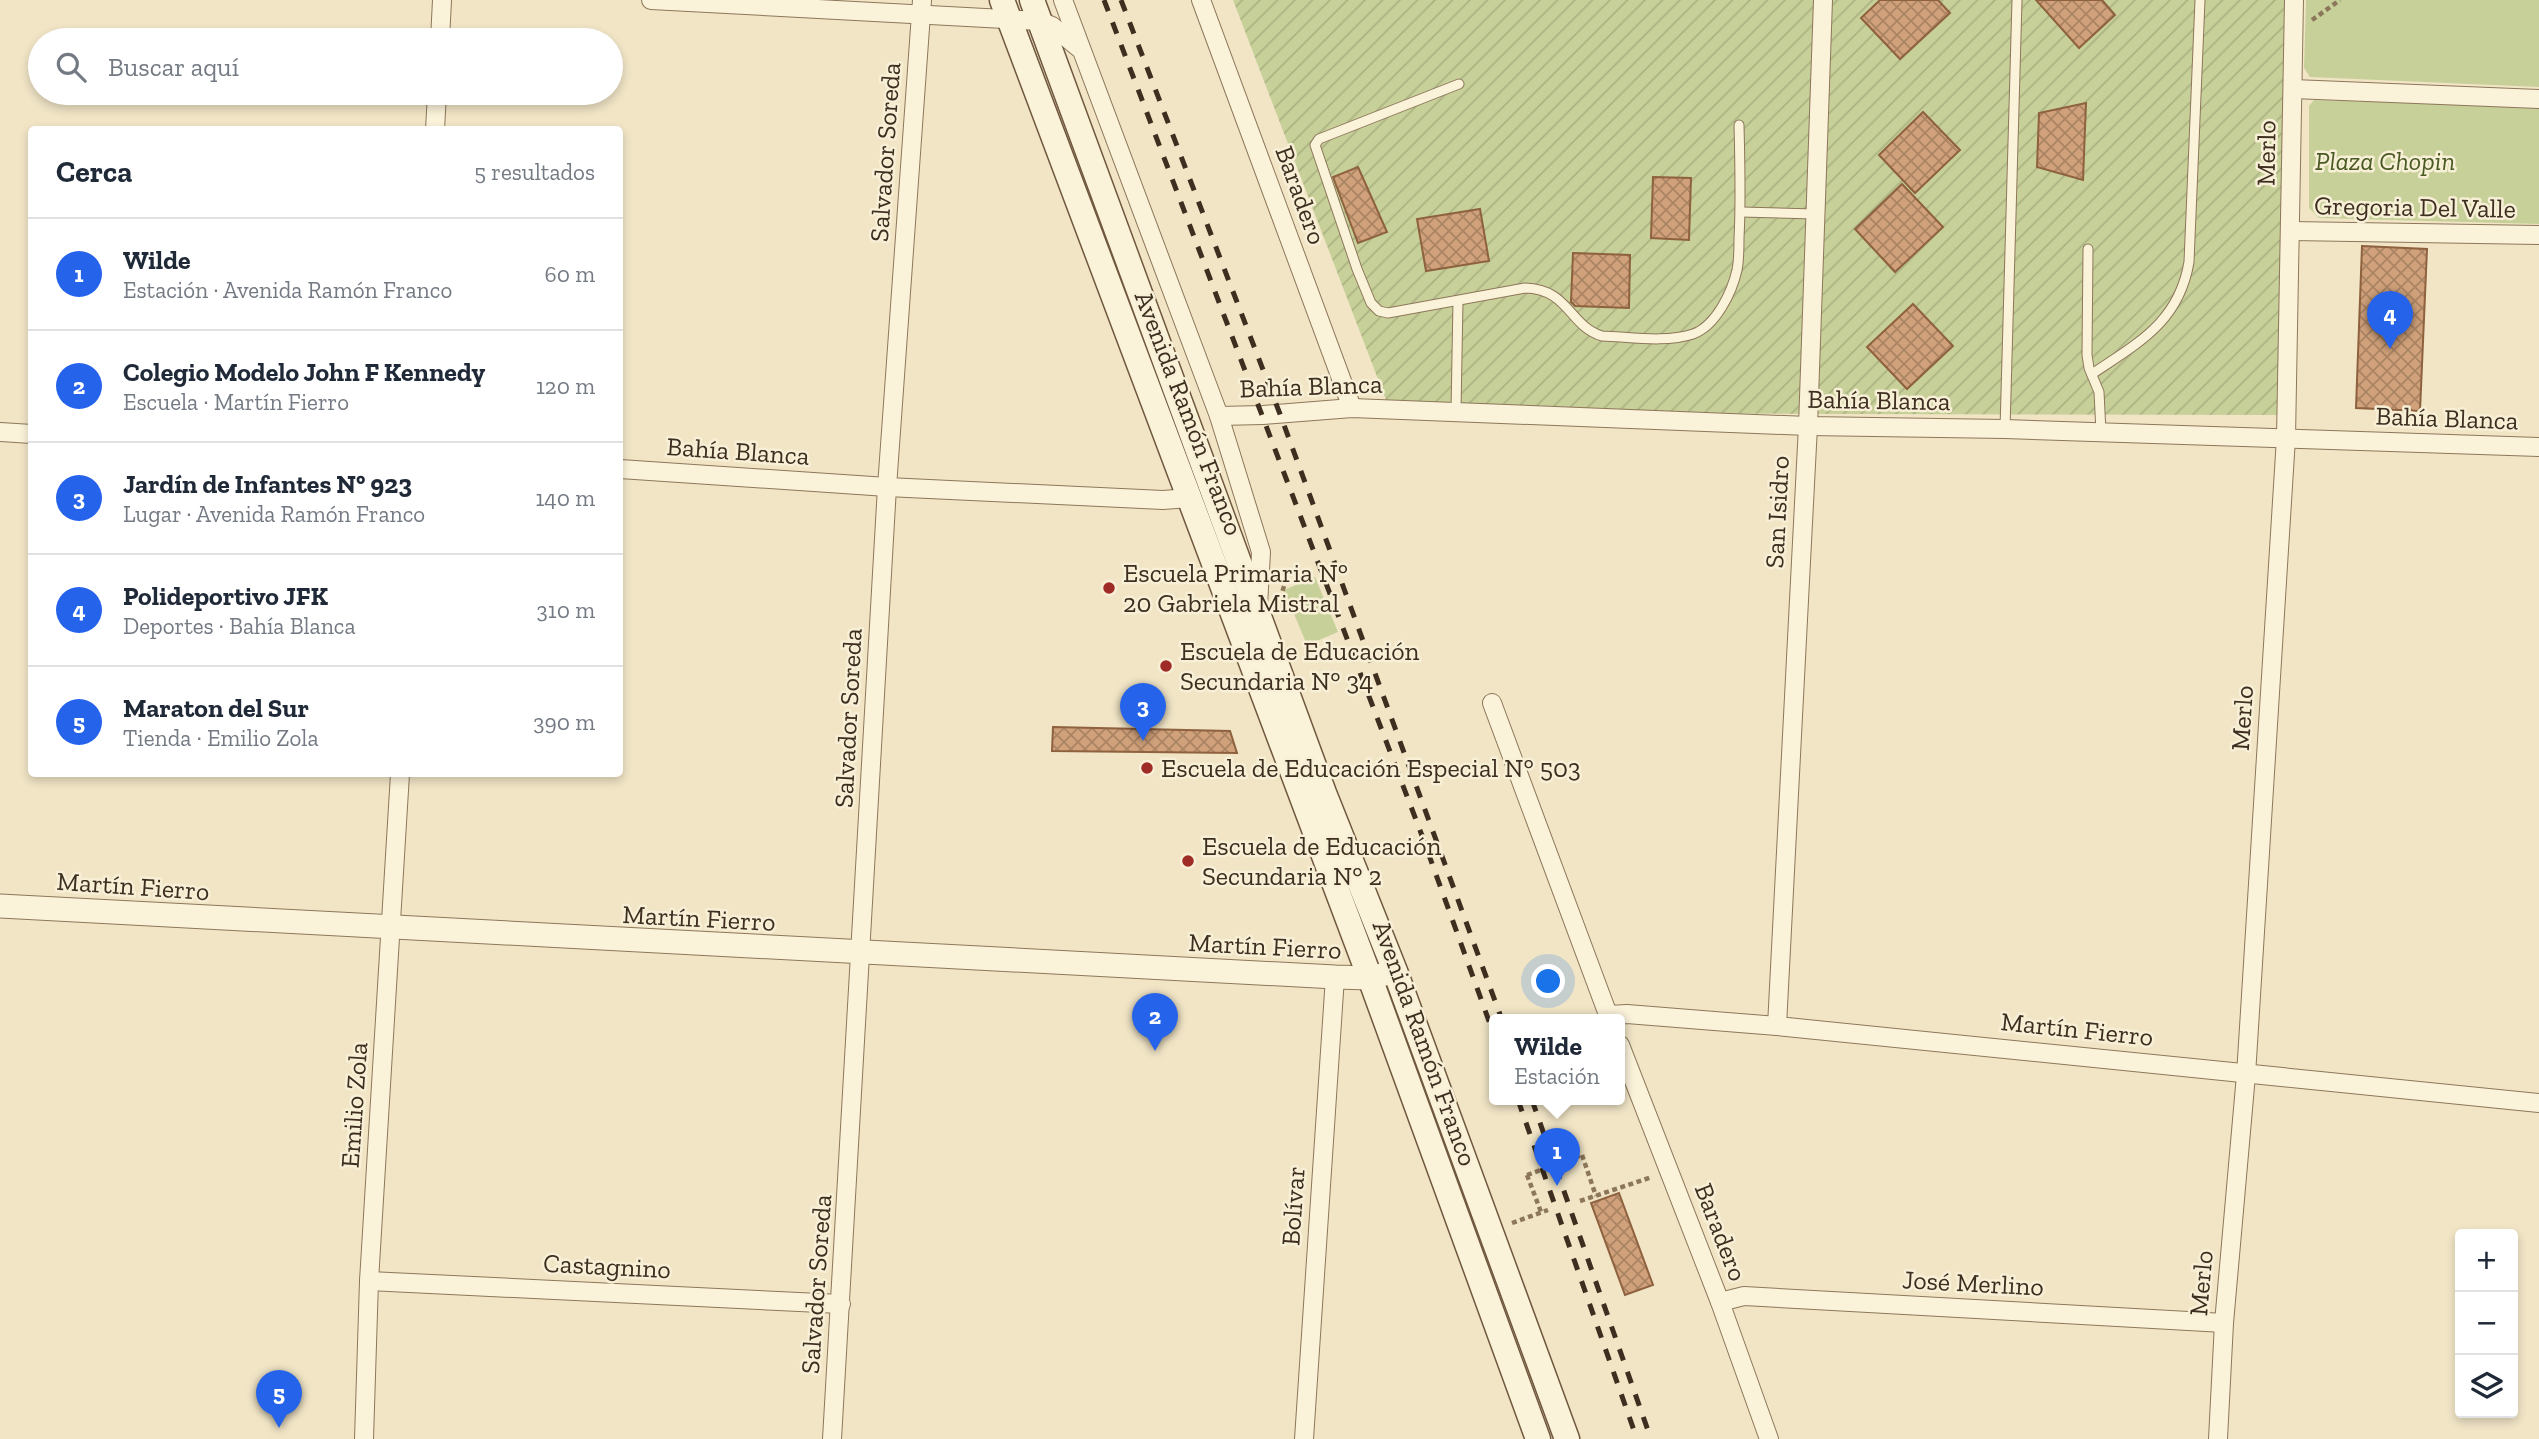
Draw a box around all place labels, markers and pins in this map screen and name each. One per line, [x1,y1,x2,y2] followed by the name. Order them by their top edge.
[2367,291,2413,349] pin: 4
[1123,557,1348,619] place label: Escuela Primaria N° 20 Gabriela Mistral
[1101,580,1117,596] marker: Escuela Primaria N° 20 Gabriela Mistral
[1180,635,1420,697] place label: Escuela de Educación Secundaria N° 34
[1158,658,1174,674] marker: Escuela de Educación Secundaria N° 34
[1120,683,1166,741] pin: 3
[1161,752,1581,784] place label: Escuela de Educación Especial N° 503
[1139,760,1155,776] marker: Escuela de Educación Especial N° 503
[1202,830,1442,892] place label: Escuela de Educación Secundaria N° 2
[1180,853,1196,869] marker: Escuela de Educación Secundaria N° 2
[1132,993,1178,1051] pin: 2
[1534,1128,1580,1186] pin: 1
[256,1370,302,1428] pin: 5

